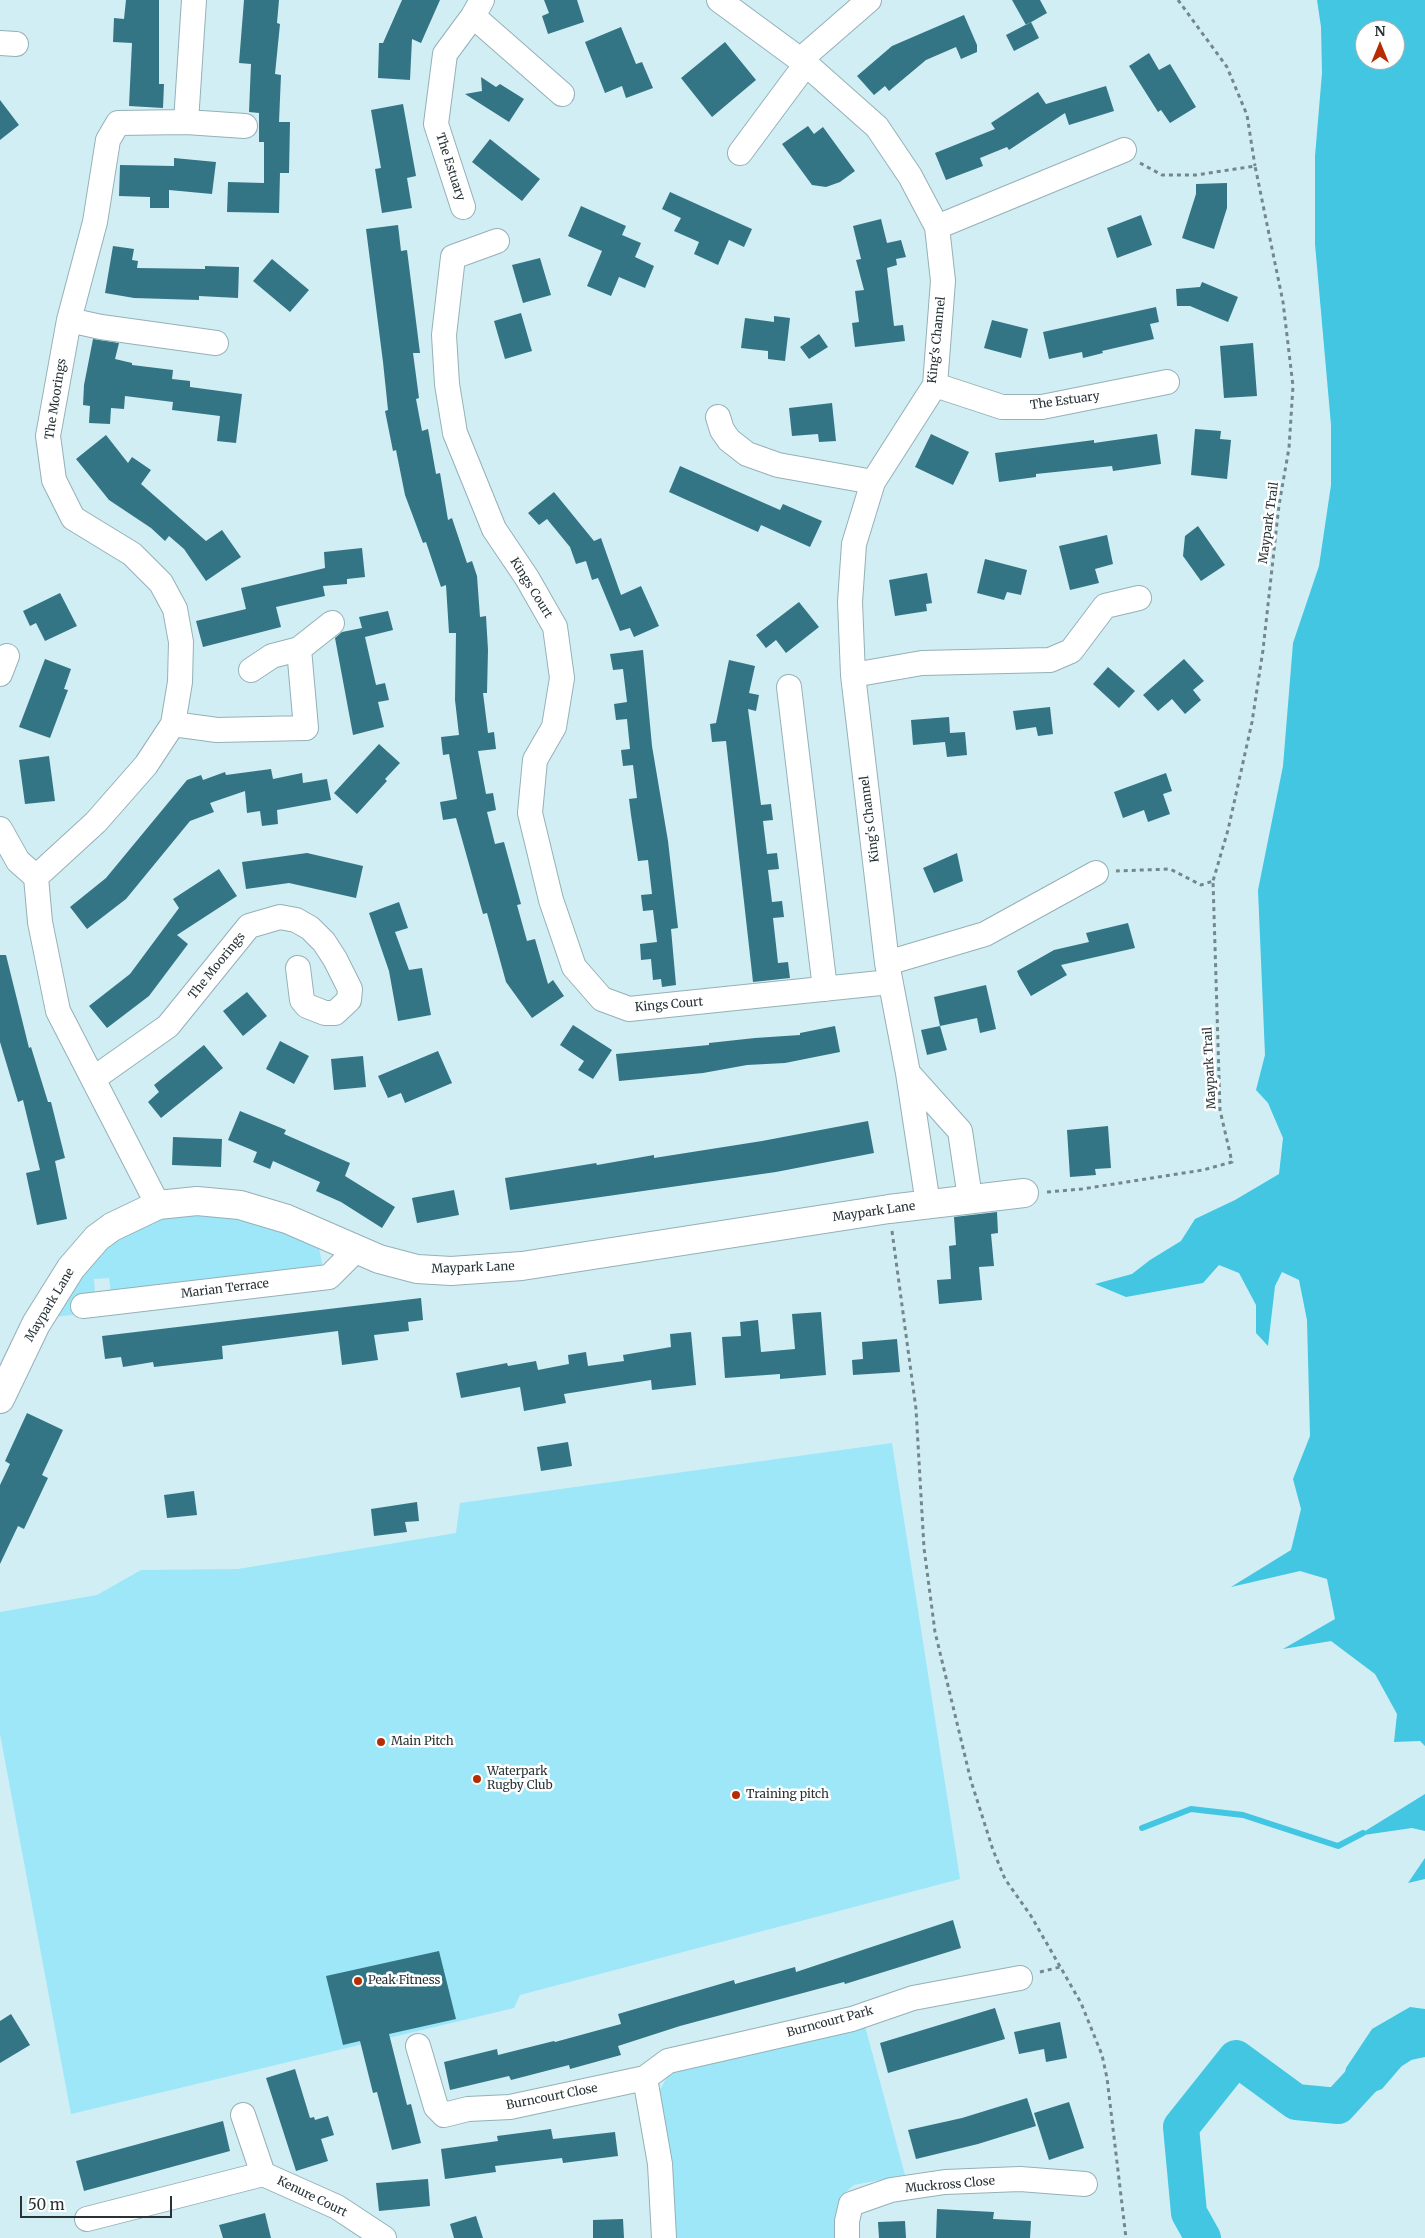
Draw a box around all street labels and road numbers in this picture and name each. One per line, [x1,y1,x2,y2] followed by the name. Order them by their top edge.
[432,131,468,203] street label: The Estuary
[925,296,949,384] street label: King's Channel
[42,358,70,440] street label: The Moorings
[1029,389,1101,413] street label: The Estuary
[1256,481,1282,565] street label: Maypark Trail
[507,555,555,621] street label: Kings Court
[858,775,882,863] street label: King's Channel
[186,930,248,1002] street label: The Moorings
[634,995,704,1015] street label: Kings Court
[1201,1027,1219,1109] street label: Maypark Trail
[832,1199,916,1225] street label: Maypark Lane
[431,1259,515,1277] street label: Maypark Lane
[22,1266,78,1344] street label: Maypark Lane
[180,1276,270,1302] street label: Marian Terrace
[785,2004,875,2040] street label: Burncourt Park
[505,2081,599,2113] street label: Burncourt Close
[275,2174,349,2220] street label: Kenure Court
[905,2174,995,2196] street label: Muckross Close

